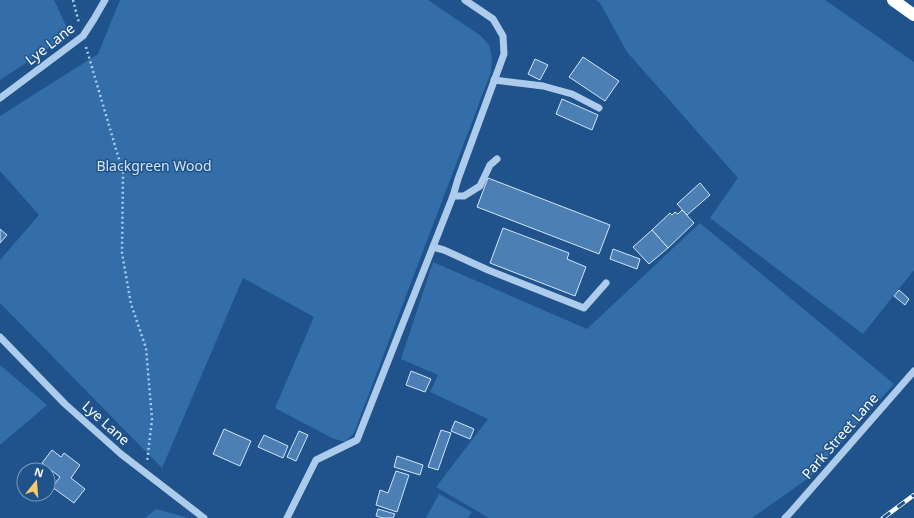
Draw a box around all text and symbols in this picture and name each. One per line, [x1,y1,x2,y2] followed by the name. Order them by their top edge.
[21,18,78,69] street label: Lye Lane
[96,156,212,175] park label: Blackgreen Wood
[797,389,882,483] street label: Park Street Lane
[79,396,134,449] street label: Lye Lane
[16,462,56,502] north arrow
[33,463,46,480] text: N

